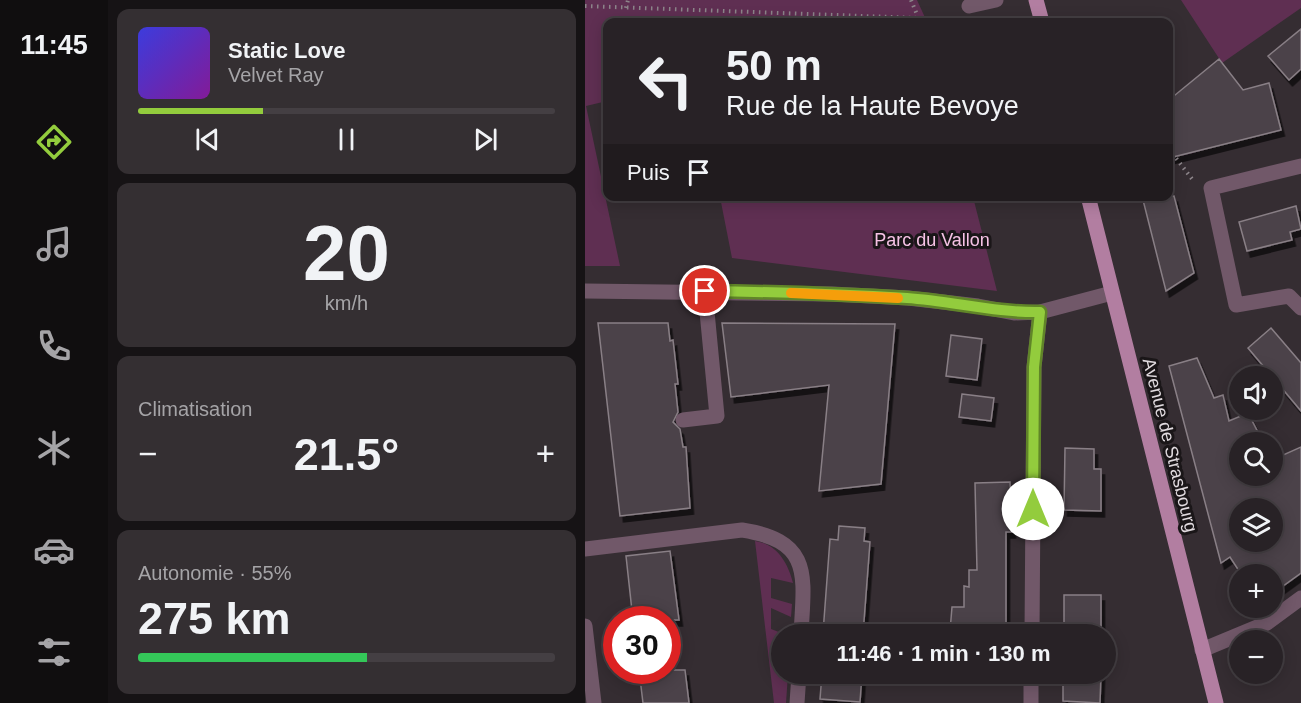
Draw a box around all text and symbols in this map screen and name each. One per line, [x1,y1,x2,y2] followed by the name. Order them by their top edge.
[20,30,88,60] text: 11:45
[228,38,345,63] text: Static Love
[627,42,705,120] icon: left
[726,42,822,89] text: 50 m
[228,64,324,86] text: Velvet Ray
[726,91,1019,121] text: Rue de la Haute Bevoye
[33,121,75,163] icon: directions
[191,123,224,156] icon: previous
[330,123,363,156] icon: pause
[469,123,502,156] icon: next
[682,156,715,189] icon: arrive
[627,160,670,185] text: Puis
[303,209,390,297] text: 20
[33,223,75,265] icon: music
[874,230,990,250] park label: Parc du Vallon
[679,265,730,316] pin
[688,274,721,307] icon: arrive
[325,292,368,314] text: km/h
[33,325,75,367] icon: phone
[1139,356,1201,534] street label: Avenue de Strasbourg
[1229,366,1283,684] map controls
[1229,366,1283,420] button: sound
[138,398,252,420] text: Climatisation
[33,427,75,469] icon: climate
[294,429,399,480] text: 21.5°
[1229,432,1283,486] button: search
[138,435,157,472] text: −
[536,435,555,472] text: +
[1001,477,1065,541] position arrow
[1229,498,1283,552] button: layers
[33,529,75,571] icon: car
[138,562,291,584] text: Autonomie · 55%
[1229,564,1283,618] button: +
[138,593,291,644] text: 275 km
[603,606,681,684] speed limit sign: 30
[1229,630,1283,684] button: −
[33,631,75,673] icon: filters
[837,641,1051,666] text: 11:46 · 1 min · 130 m

